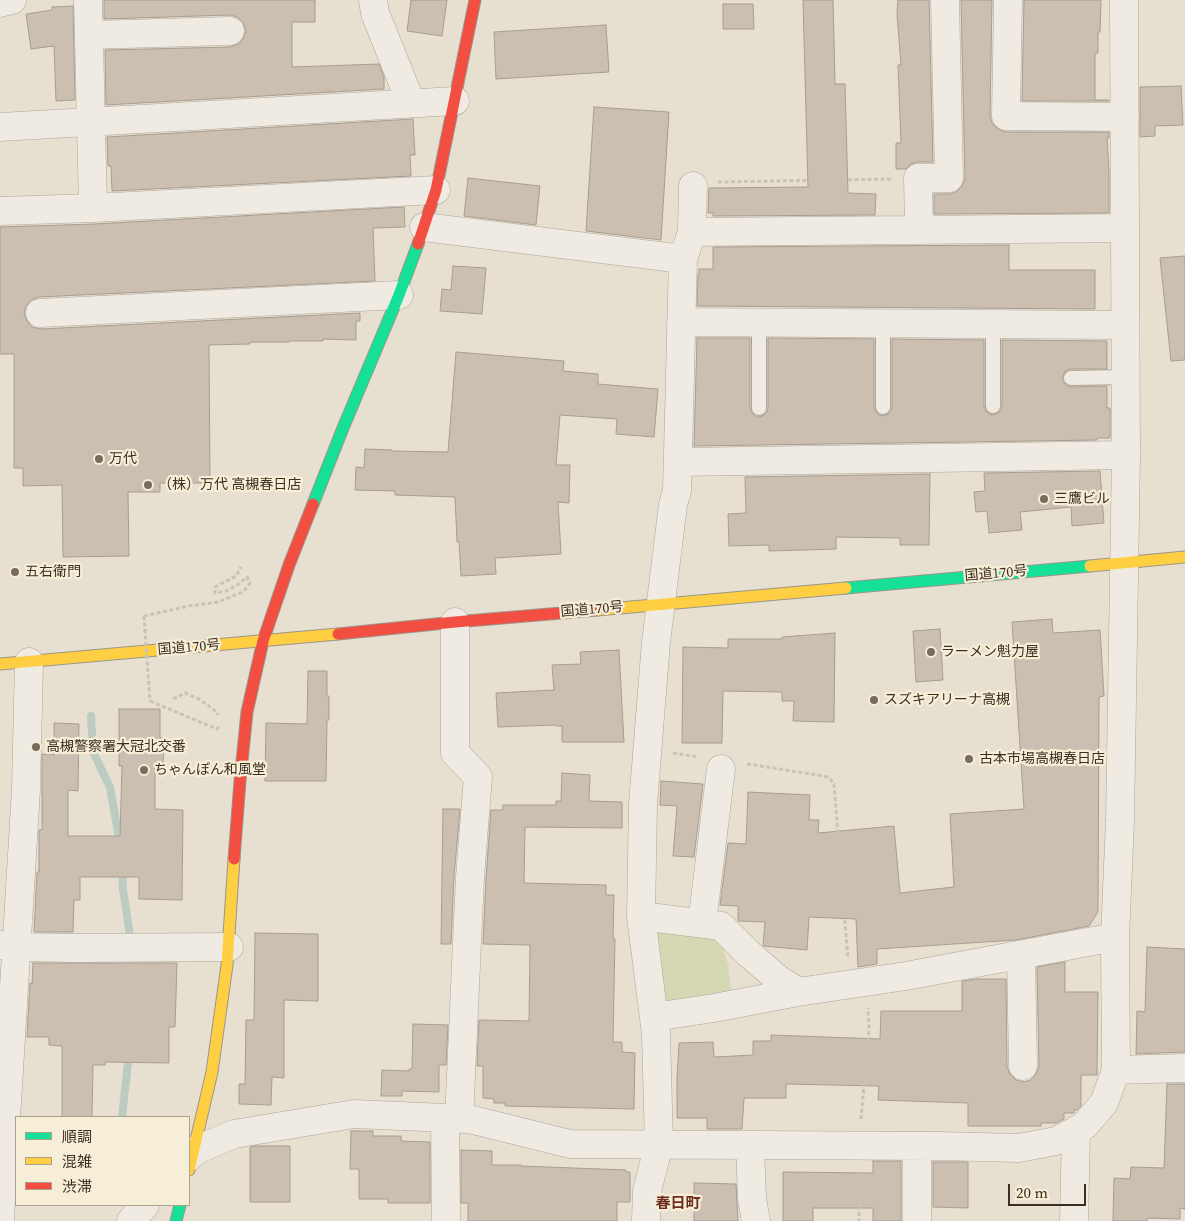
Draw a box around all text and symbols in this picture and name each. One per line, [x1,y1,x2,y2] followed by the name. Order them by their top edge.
[109,451,137,467] place label: 万代
[93,453,105,465] marker: 万代
[158,477,301,493] place label: （株）万代 高槻春日店
[142,479,154,491] marker: （株）万代 高槻春日店
[1054,491,1110,507] place label: 三鷹ビル
[1038,493,1050,505] marker: 三鷹ビル
[964,563,1028,585] street label: 国道170号
[25,564,81,580] place label: 五右衛門
[9,566,21,578] marker: 五右衛門
[560,599,624,621] street label: 国道170号
[157,637,221,659] street label: 国道170号
[941,644,1039,660] place label: ラーメン魁力屋
[925,646,937,658] marker: ラーメン魁力屋
[884,692,1010,708] place label: スズキアリーナ高槻
[868,694,880,706] marker: スズキアリーナ高槻
[46,739,186,755] place label: 高槻警察署大冠北交番
[30,741,42,753] marker: 高槻警察署大冠北交番
[979,751,1105,767] place label: 古本市場高槻春日店
[963,753,975,765] marker: 古本市場高槻春日店
[154,762,266,778] place label: ちゃんぽん和風堂
[138,764,150,776] marker: ちゃんぽん和風堂
[15,1116,190,1206] legend
[62,1126,92,1147] text: 順調
[62,1151,92,1172] text: 混雑
[1010,1174,1088,1206] scale bar
[62,1176,92,1197] text: 渋滞
[1016,1182,1048,1203] text: 20 m
[656,1195,700,1213] district label: 春日町

